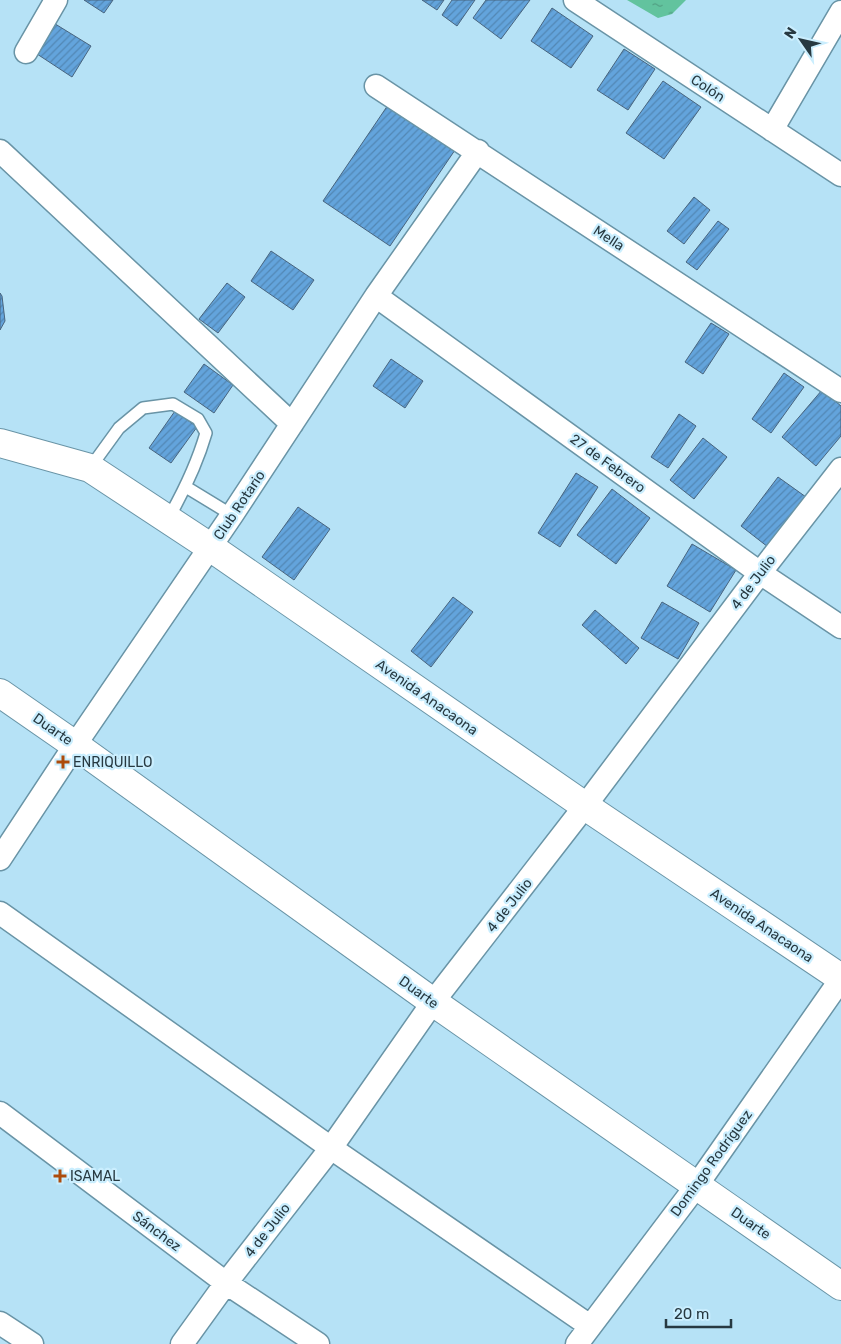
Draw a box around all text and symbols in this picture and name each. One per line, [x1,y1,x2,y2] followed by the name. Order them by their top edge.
[776,15,826,65] north arrow
[781,24,801,42] text: N
[687,71,728,106] street label: Colón
[590,222,627,255] street label: Mella
[567,430,649,496] street label: 27 de Febrero
[210,467,269,543] street label: Club Rotario
[727,552,779,613] street label: 4 de Julio
[372,656,481,739] street label: Avenida Anacaona
[30,710,76,749] street label: Duarte
[73,754,152,771] place label: ENRIQUILLO
[57,756,69,768] marker: ENRIQUILLO
[483,875,536,936] street label: 4 de Julio
[707,885,816,966] street label: Avenida Anacaona
[396,972,442,1012] street label: Duarte
[667,1107,756,1220] street label: Domingo Rodríguez
[70,1168,120,1185] place label: ISAMAL
[54,1170,66,1182] marker: ISAMAL
[241,1200,294,1261] street label: 4 de Julio
[728,1204,774,1243] street label: Duarte
[129,1208,184,1255] street label: Sánchez
[666,1296,731,1328] scale bar
[674,1305,709,1323] text: 20 m

